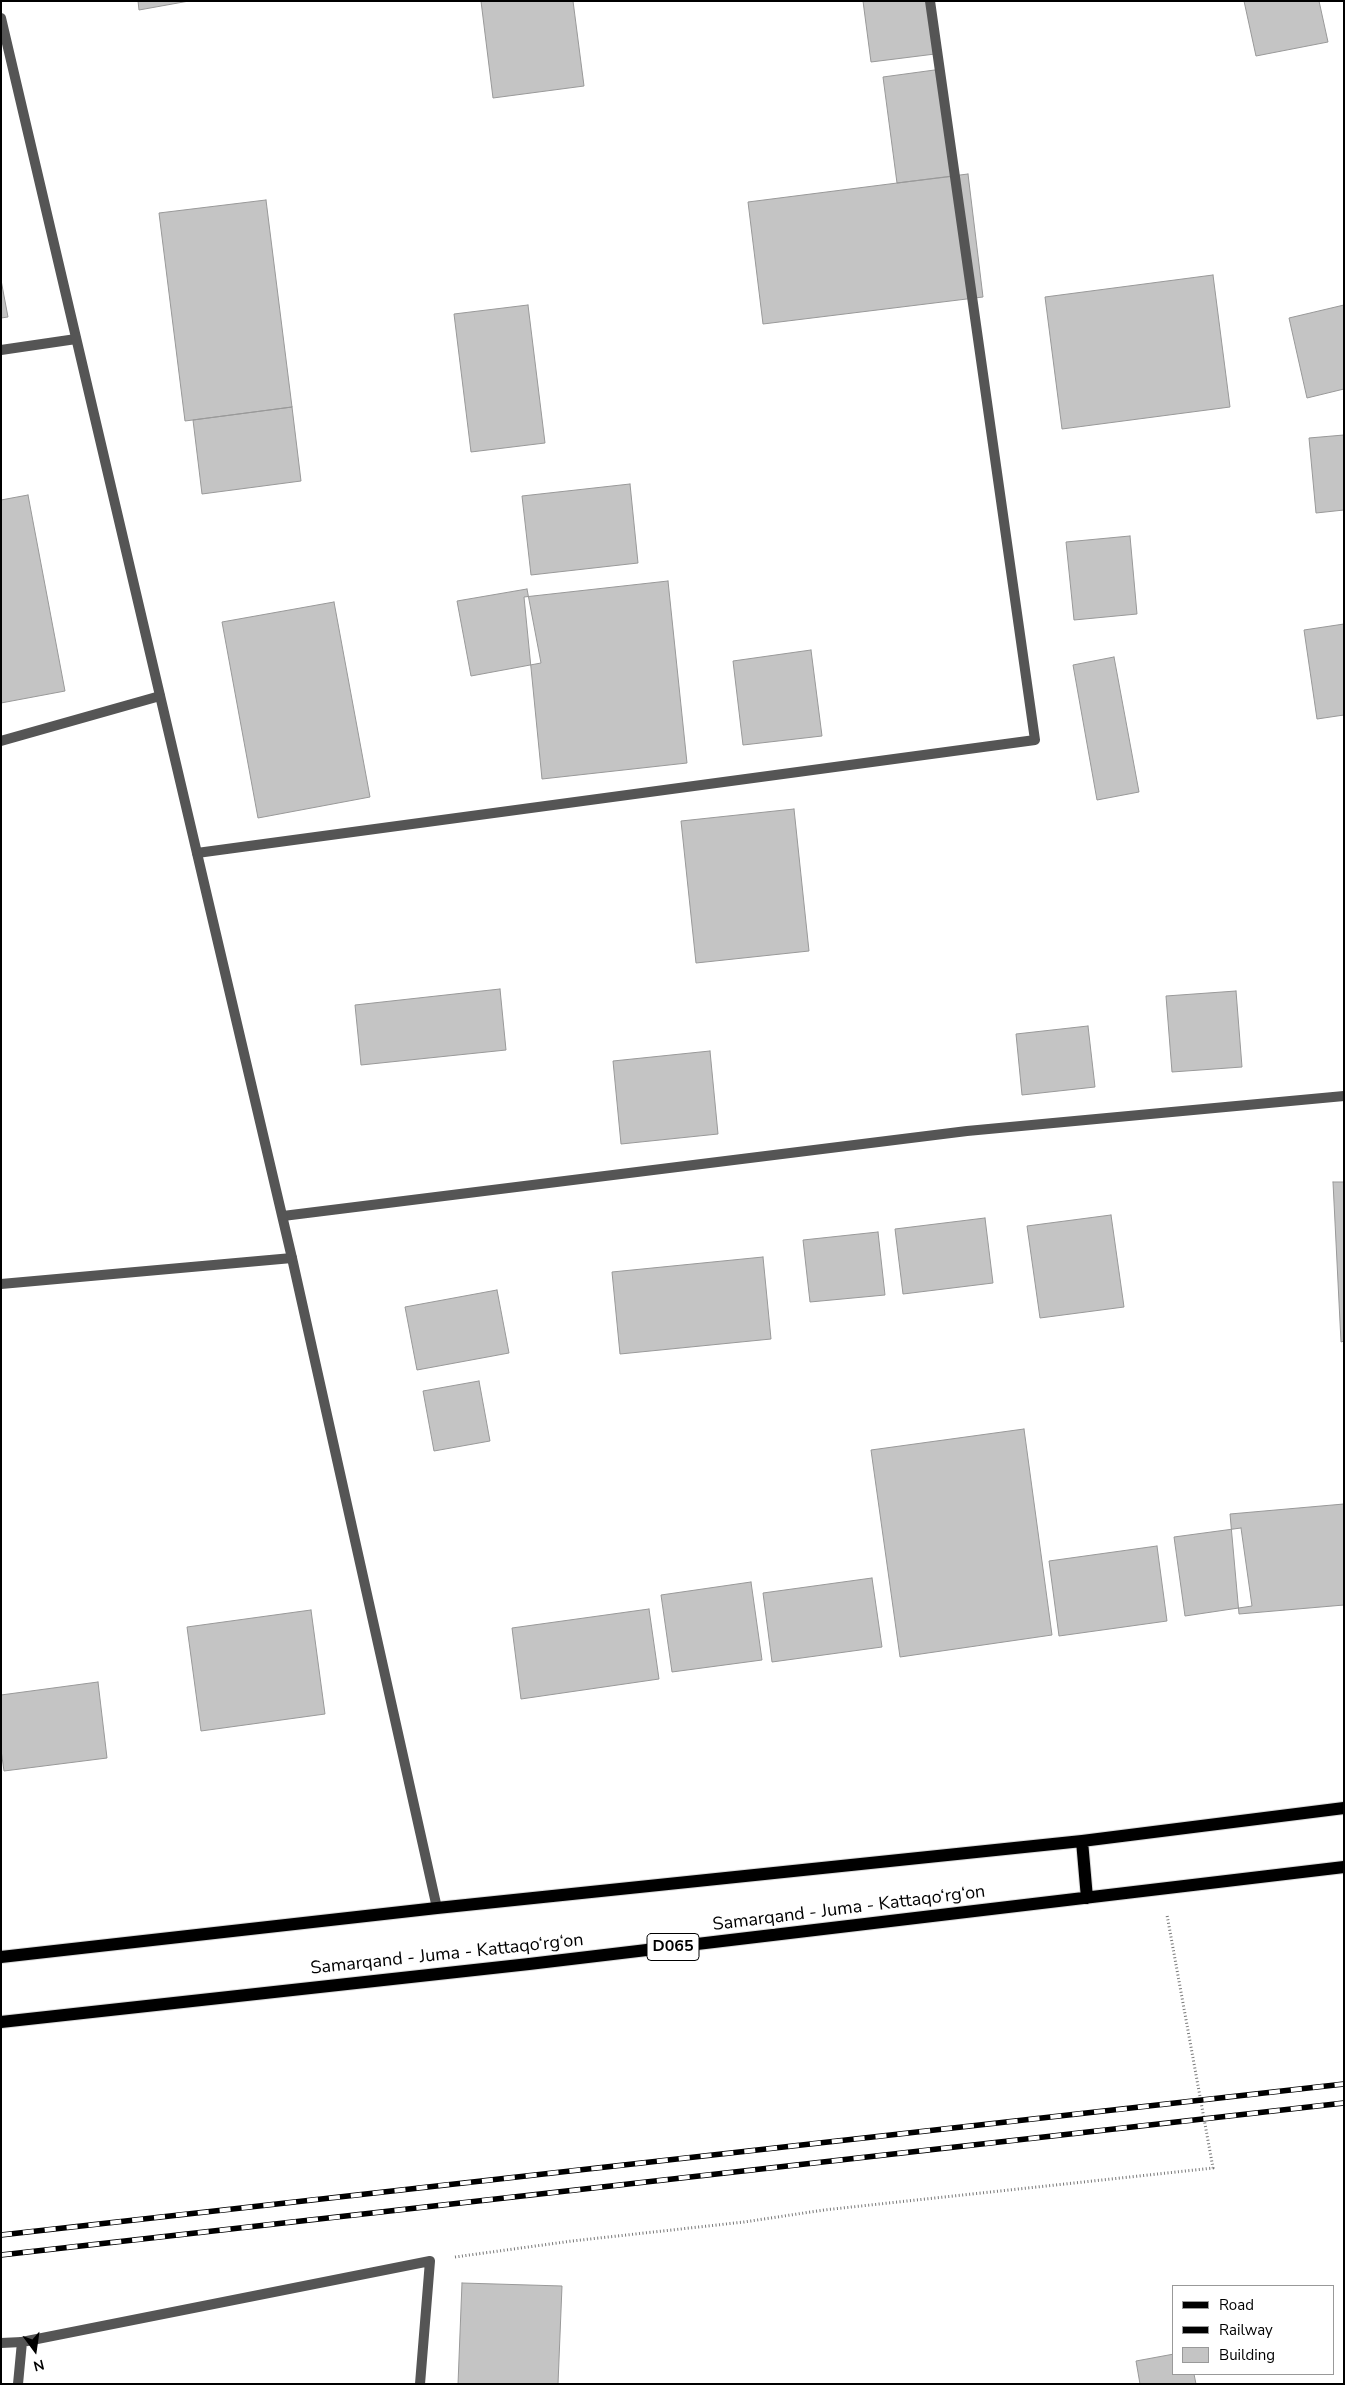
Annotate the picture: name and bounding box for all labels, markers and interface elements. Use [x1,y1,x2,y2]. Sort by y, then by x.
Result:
street label: Samarqand - Juma - Kattaqo‘rg‘on [711,1882,987,1936]
street label: Samarqand - Juma - Kattaqo‘rg‘on [309,1930,585,1980]
road number: D065 [647,1934,699,1960]
legend [1172,2285,1335,2375]
text: Road [1219,2295,1254,2315]
text: Railway [1219,2320,1273,2340]
north arrow [10,2325,60,2375]
text: Building [1219,2345,1275,2365]
text: N [31,2355,46,2376]

